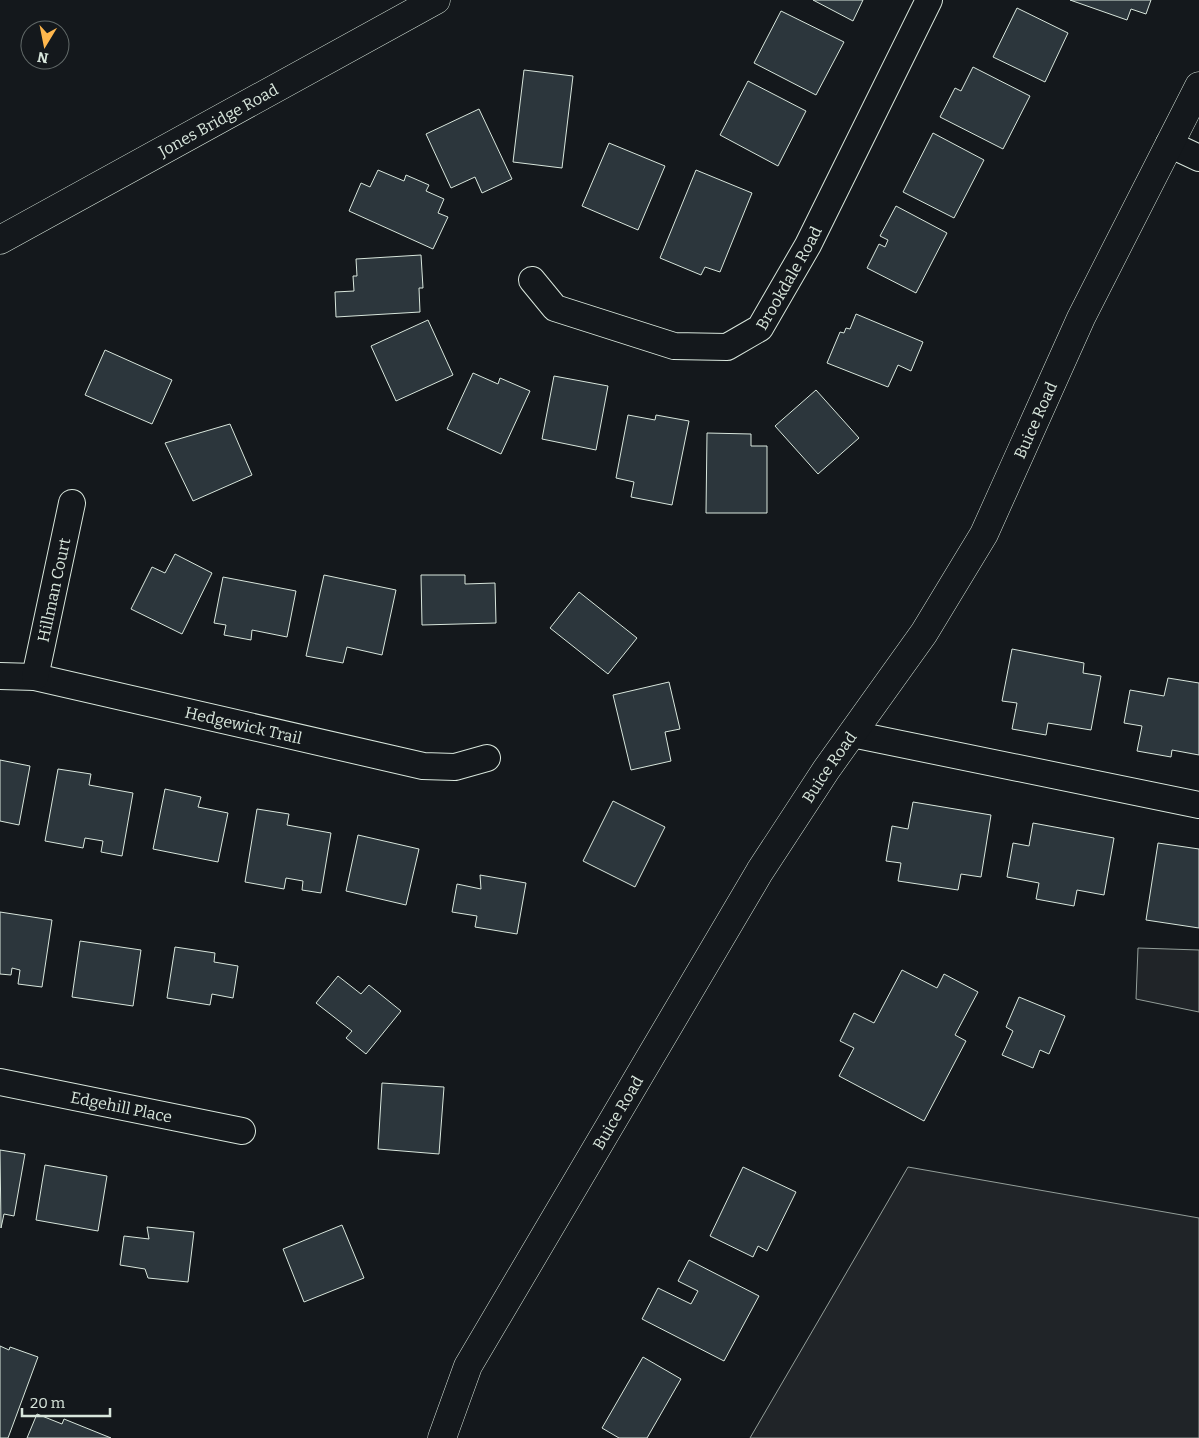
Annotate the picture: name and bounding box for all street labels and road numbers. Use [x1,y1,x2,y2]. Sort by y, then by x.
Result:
street label: Jones Bridge Road [154,79,282,161]
street label: Brookdale Road [752,223,826,333]
street label: Buice Road [1010,378,1061,462]
street label: Hillman Court [33,536,74,644]
street label: Hedgewick Trail [183,702,304,748]
street label: Buice Road [798,727,860,806]
street label: Buice Road [589,1072,647,1153]
street label: Edgehill Place [69,1087,174,1126]

